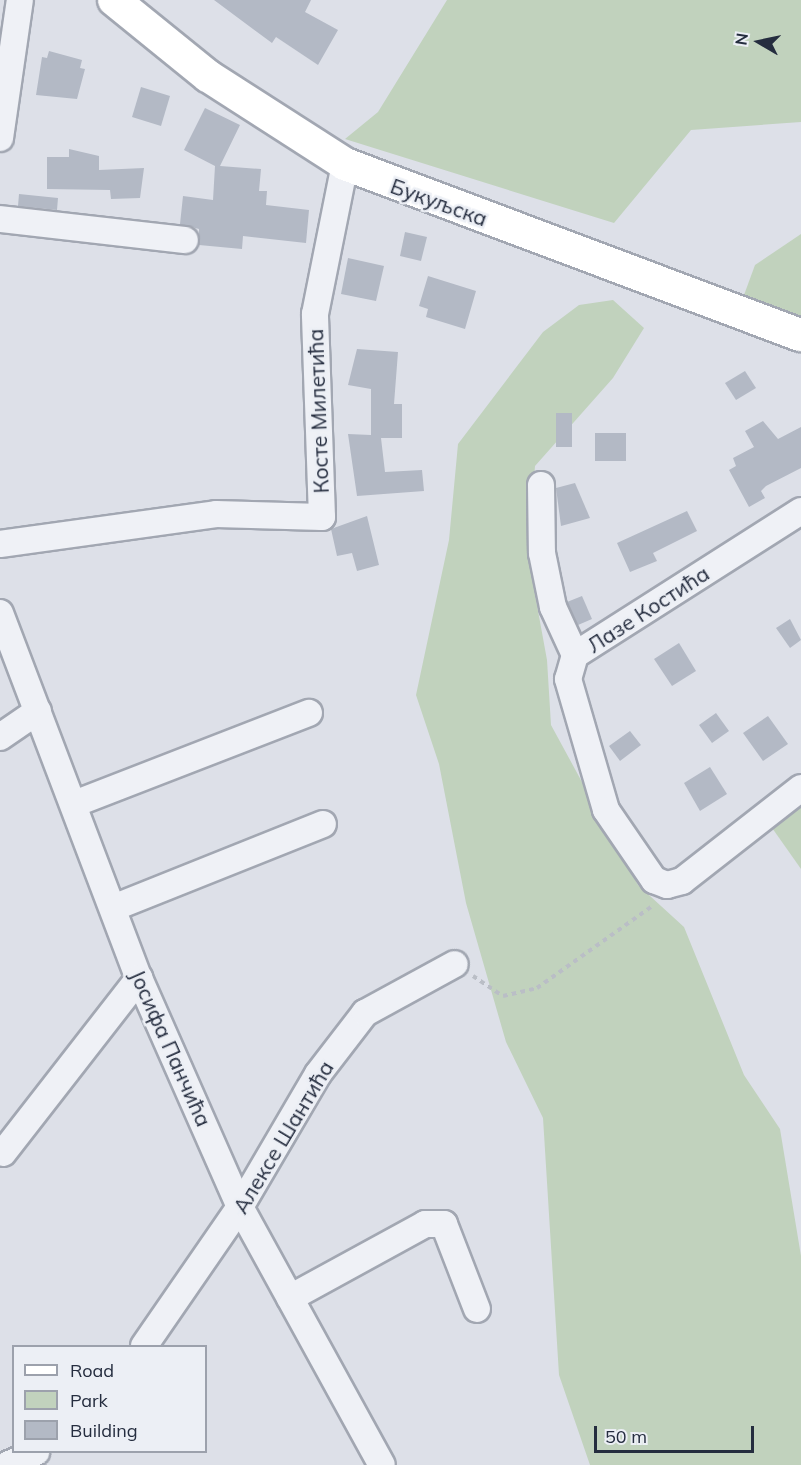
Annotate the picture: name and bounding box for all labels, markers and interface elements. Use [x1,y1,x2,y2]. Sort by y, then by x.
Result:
north arrow [729,12,789,72]
text: N [730,32,752,47]
street label: Букуљска [387,173,491,231]
street label: Косте Милетића [303,328,333,494]
street label: Лазе Костића [582,560,714,658]
street label: Јосифа Панчића [125,966,217,1130]
street label: Алексе Шантића [227,1056,339,1218]
legend [12,1345,207,1453]
text: Road [70,1359,114,1382]
text: Park [70,1389,108,1412]
scale bar [597,1414,758,1452]
text: Building [70,1419,138,1442]
text: 50 m [605,1425,647,1448]

